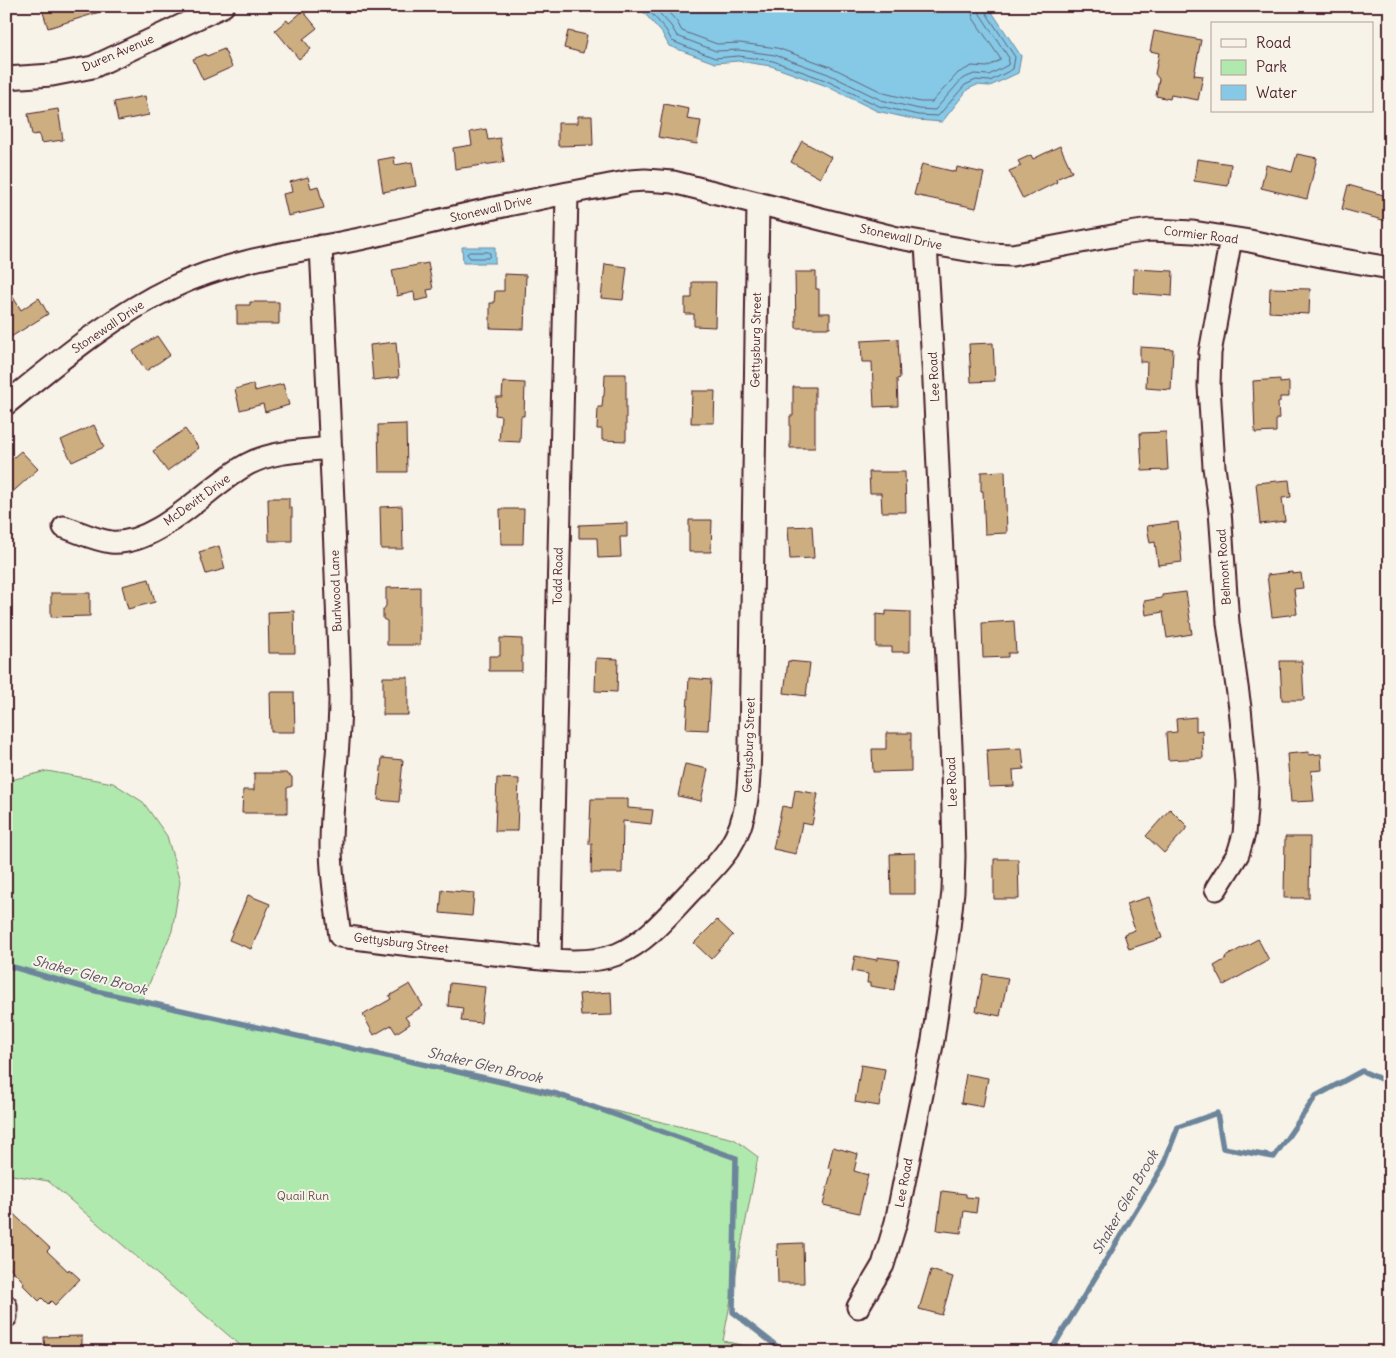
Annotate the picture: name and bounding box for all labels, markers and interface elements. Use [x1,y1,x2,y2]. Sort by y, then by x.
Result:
legend [1211,22,1374,112]
street label: Duren Avenue [80,31,156,74]
text: Road [1256,33,1291,52]
text: Park [1256,57,1287,76]
text: Water [1256,83,1297,102]
street label: Stonewall Drive [448,192,533,225]
street label: Stonewall Drive [859,220,944,253]
street label: Cormier Road [1163,222,1239,247]
street label: Gettysburg Street [747,292,764,388]
street label: Stonewall Drive [69,297,147,356]
street label: Lee Road [925,352,942,402]
street label: McDevitt Drive [161,470,233,529]
street label: Belmont Road [1213,529,1234,606]
street label: Todd Road [550,547,565,605]
street label: Burlwood Lane [327,550,344,632]
street label: Gettysburg Street [739,697,758,793]
street label: Lee Road [943,757,960,807]
street label: Gettysburg Street [353,929,449,956]
water label: Shaker Glen Brook [31,951,150,999]
water label: Shaker Glen Brook [426,1043,545,1087]
water label: Shaker Glen Brook [1088,1146,1163,1257]
street label: Lee Road [891,1157,916,1209]
park label: Quail Run [277,1188,329,1203]

